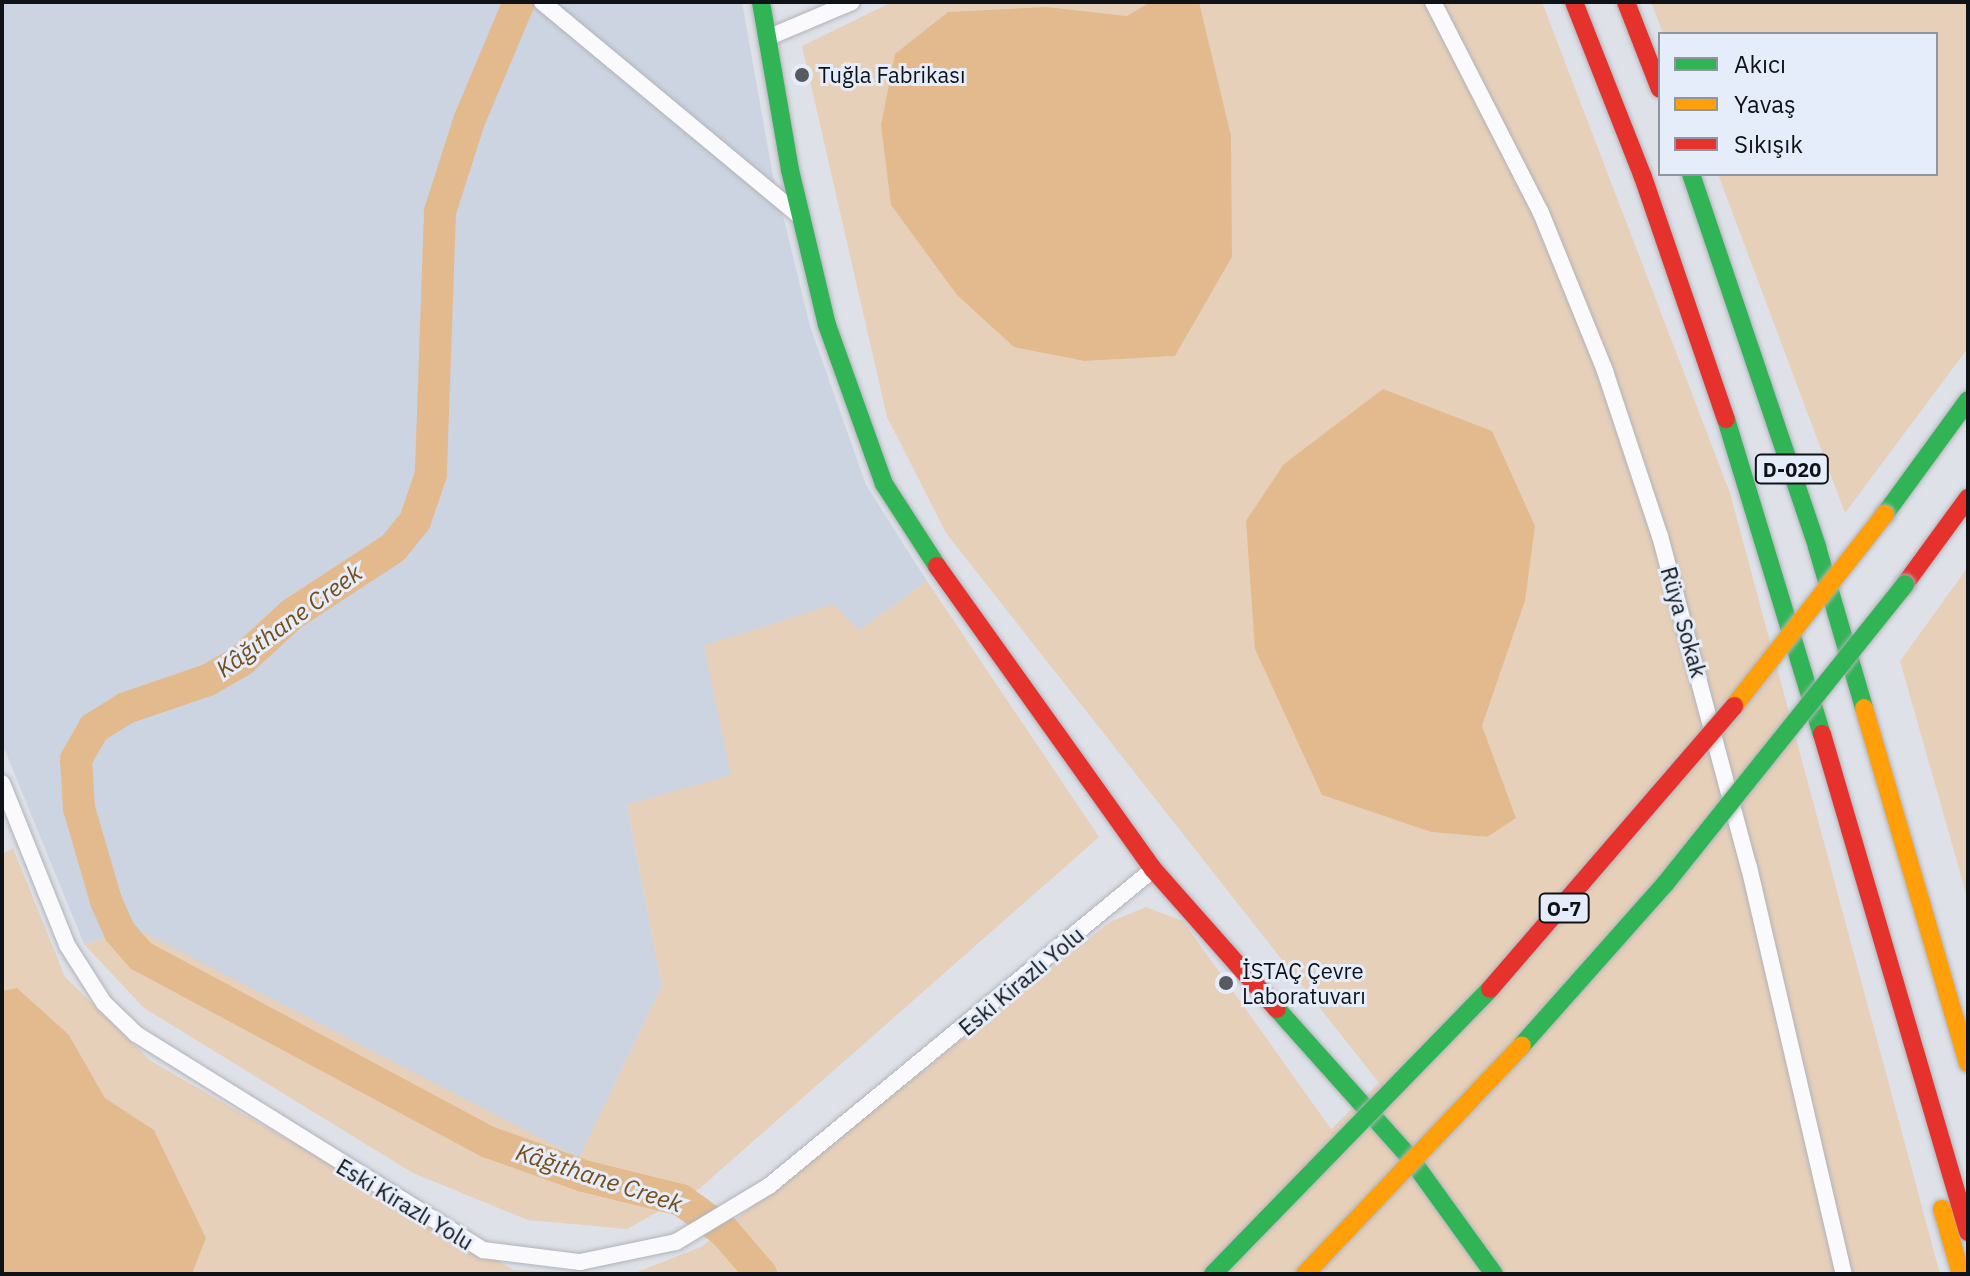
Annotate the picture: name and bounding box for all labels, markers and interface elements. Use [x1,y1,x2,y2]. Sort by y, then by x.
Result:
legend [1658,32,1938,176]
text: Akıcı [1734,48,1786,80]
place label: Tuğla Fabrikası [818,62,966,88]
marker: Tuğla Fabrikası [793,66,811,84]
text: Yavaş [1734,88,1796,120]
text: Sıkışık [1734,128,1803,160]
road number: D-020 [1754,453,1830,485]
water label: Kâğıthane Creek [211,558,367,684]
street label: Rüya Sokak [1656,564,1712,680]
road number: O-7 [1538,892,1590,924]
street label: Eski Kirazlı Yolu [953,921,1089,1041]
place label: İSTAÇ Çevre Laboratuvarı [1242,957,1366,1008]
marker: İSTAÇ Çevre Laboratuvarı [1217,974,1235,992]
water label: Kâğıthane Creek [512,1138,686,1218]
street label: Eski Kirazlı Yolu [332,1153,478,1255]

